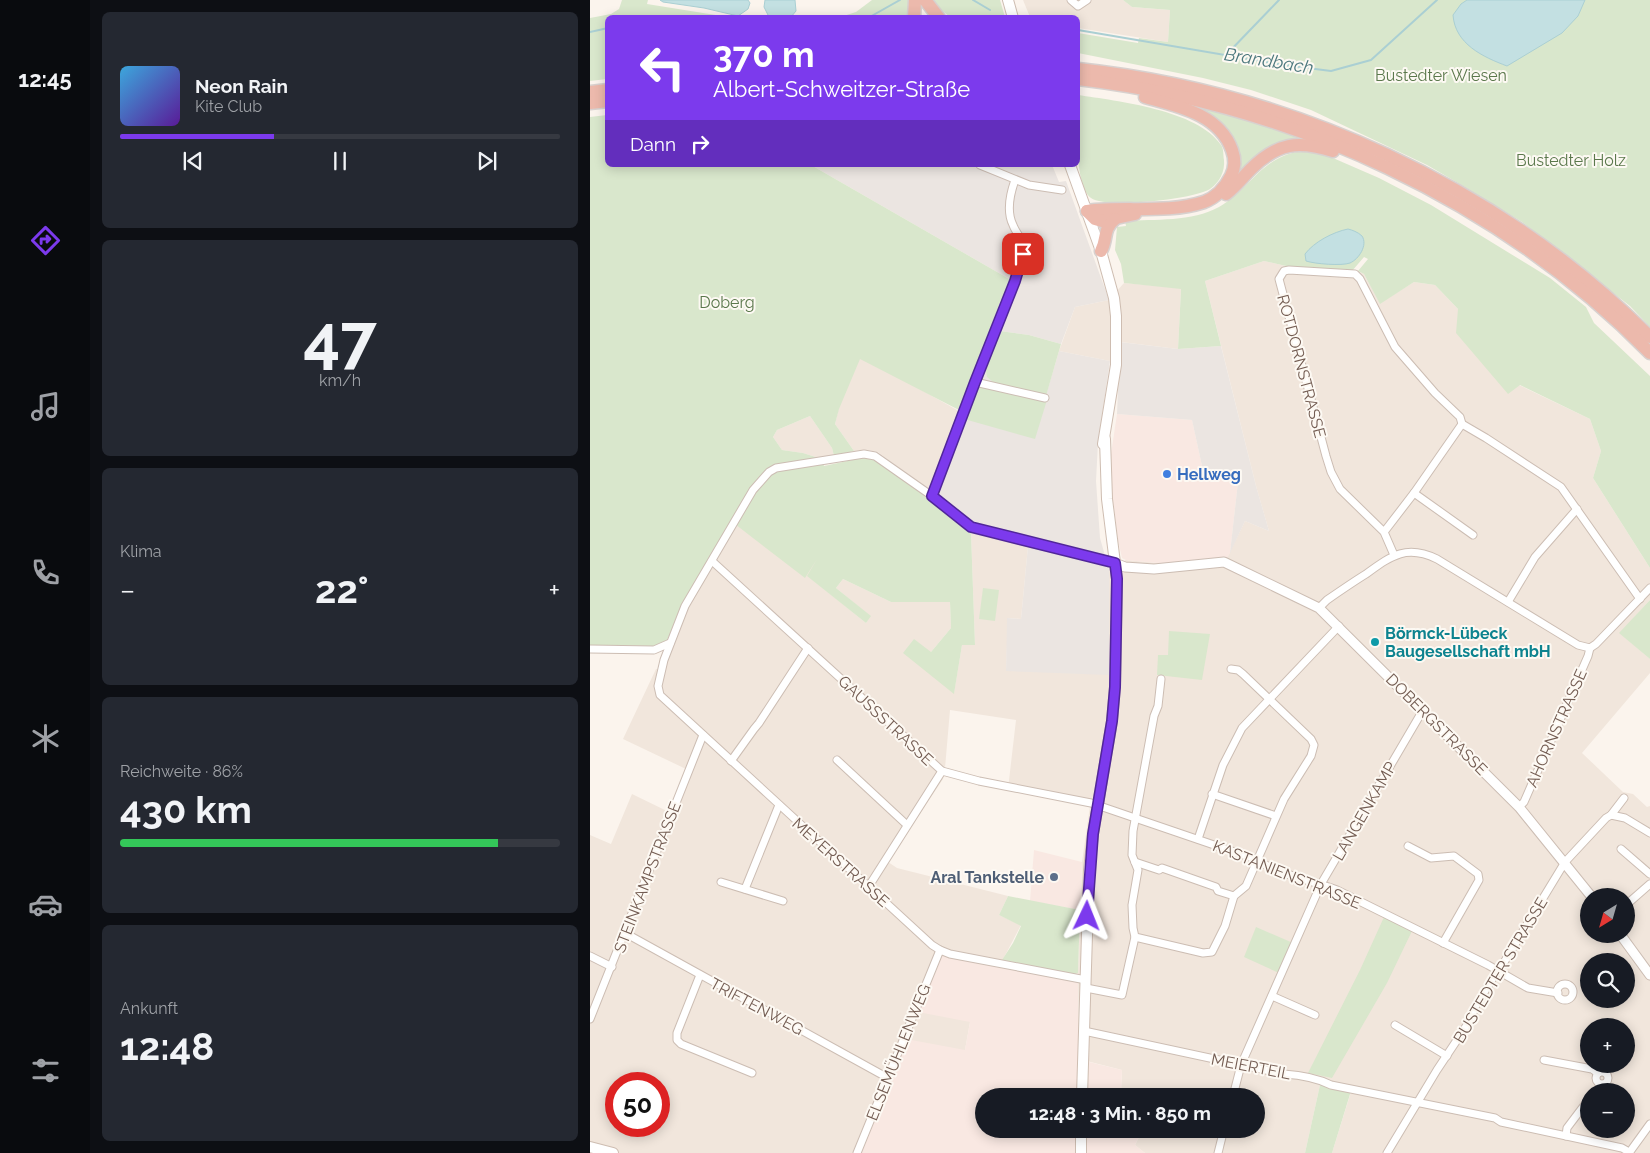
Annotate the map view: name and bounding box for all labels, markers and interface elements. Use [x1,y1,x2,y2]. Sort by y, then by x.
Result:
text: 370 m [713,34,815,75]
icon: left [630,35,695,100]
water label: Brandbach [1223,43,1315,78]
text: 12:45 [18,66,72,92]
park label: Bustedter Wiesen [1375,66,1507,85]
text: Neon Rain [195,75,288,97]
text: Albert-Schweitzer-Straße [713,76,970,102]
text: Kite Club [195,97,262,116]
icon: right [686,130,714,158]
text: Dann [630,133,676,155]
icon: previous [179,147,207,175]
icon: pause [326,147,354,175]
icon: next [473,147,501,175]
park label: Bustedter Holz [1516,151,1626,170]
icon: directions [28,223,63,258]
pin [1002,233,1044,275]
icon: arrive [1009,240,1037,268]
street label: ROTDORNSTRASSE [1273,292,1330,440]
park label: Doberg [699,293,755,312]
text: 47 [303,300,377,376]
text: km/h [319,371,361,390]
icon: music [28,389,63,424]
place label: Hellweg [1177,465,1241,484]
marker: Hellweg [1161,468,1173,480]
text: Klima [120,542,162,561]
icon: phone [28,555,63,590]
text: 22° [315,567,368,612]
text: − [120,574,135,607]
text: + [548,574,560,607]
place label: Börmck-Lübeck Baugesellschaft mbH [1385,624,1551,661]
marker: Börmck-Lübeck Baugesellschaft mbH [1369,636,1381,648]
street label: AHORNSTRASSE [1522,666,1591,790]
street label: DOBERGSTRASSE [1382,670,1491,779]
street label: GAUSSSTRASSE [834,671,937,769]
icon: climate [28,721,63,756]
street label: LANGENKAMP [1328,758,1400,864]
text: Reichweite · 86% [120,762,243,781]
text: 430 km [120,787,252,832]
street label: STEINKAMPSTRASSE [610,799,685,955]
street label: MEYERSTRASSE [788,814,893,911]
street label: KASTANIENSTRASSE [1210,836,1364,913]
place label: Aral Tankstelle [930,868,1044,887]
marker: Aral Tankstelle [1048,871,1060,883]
icon: car [28,887,63,922]
north arrow [1580,888,1635,942]
map controls [1580,888,1635,1138]
position arrow [1060,889,1112,941]
street label: BUSTEDTER STRASSE [1449,894,1552,1047]
button: search [1580,953,1635,1008]
street label: TRIFTENWEG [707,974,807,1039]
street label: ELSEMÜHLENWEG [861,981,935,1123]
text: Ankunft [120,999,178,1018]
button: + [1580,1018,1635,1073]
text: 12:48 [120,1024,214,1069]
street label: MEIERTEIL [1210,1049,1293,1084]
icon: filters [28,1053,63,1088]
speed limit sign: 50 [605,1072,670,1137]
button: − [1580,1083,1635,1138]
text: 12:48 · 3 Min. · 850 m [1029,1102,1211,1124]

